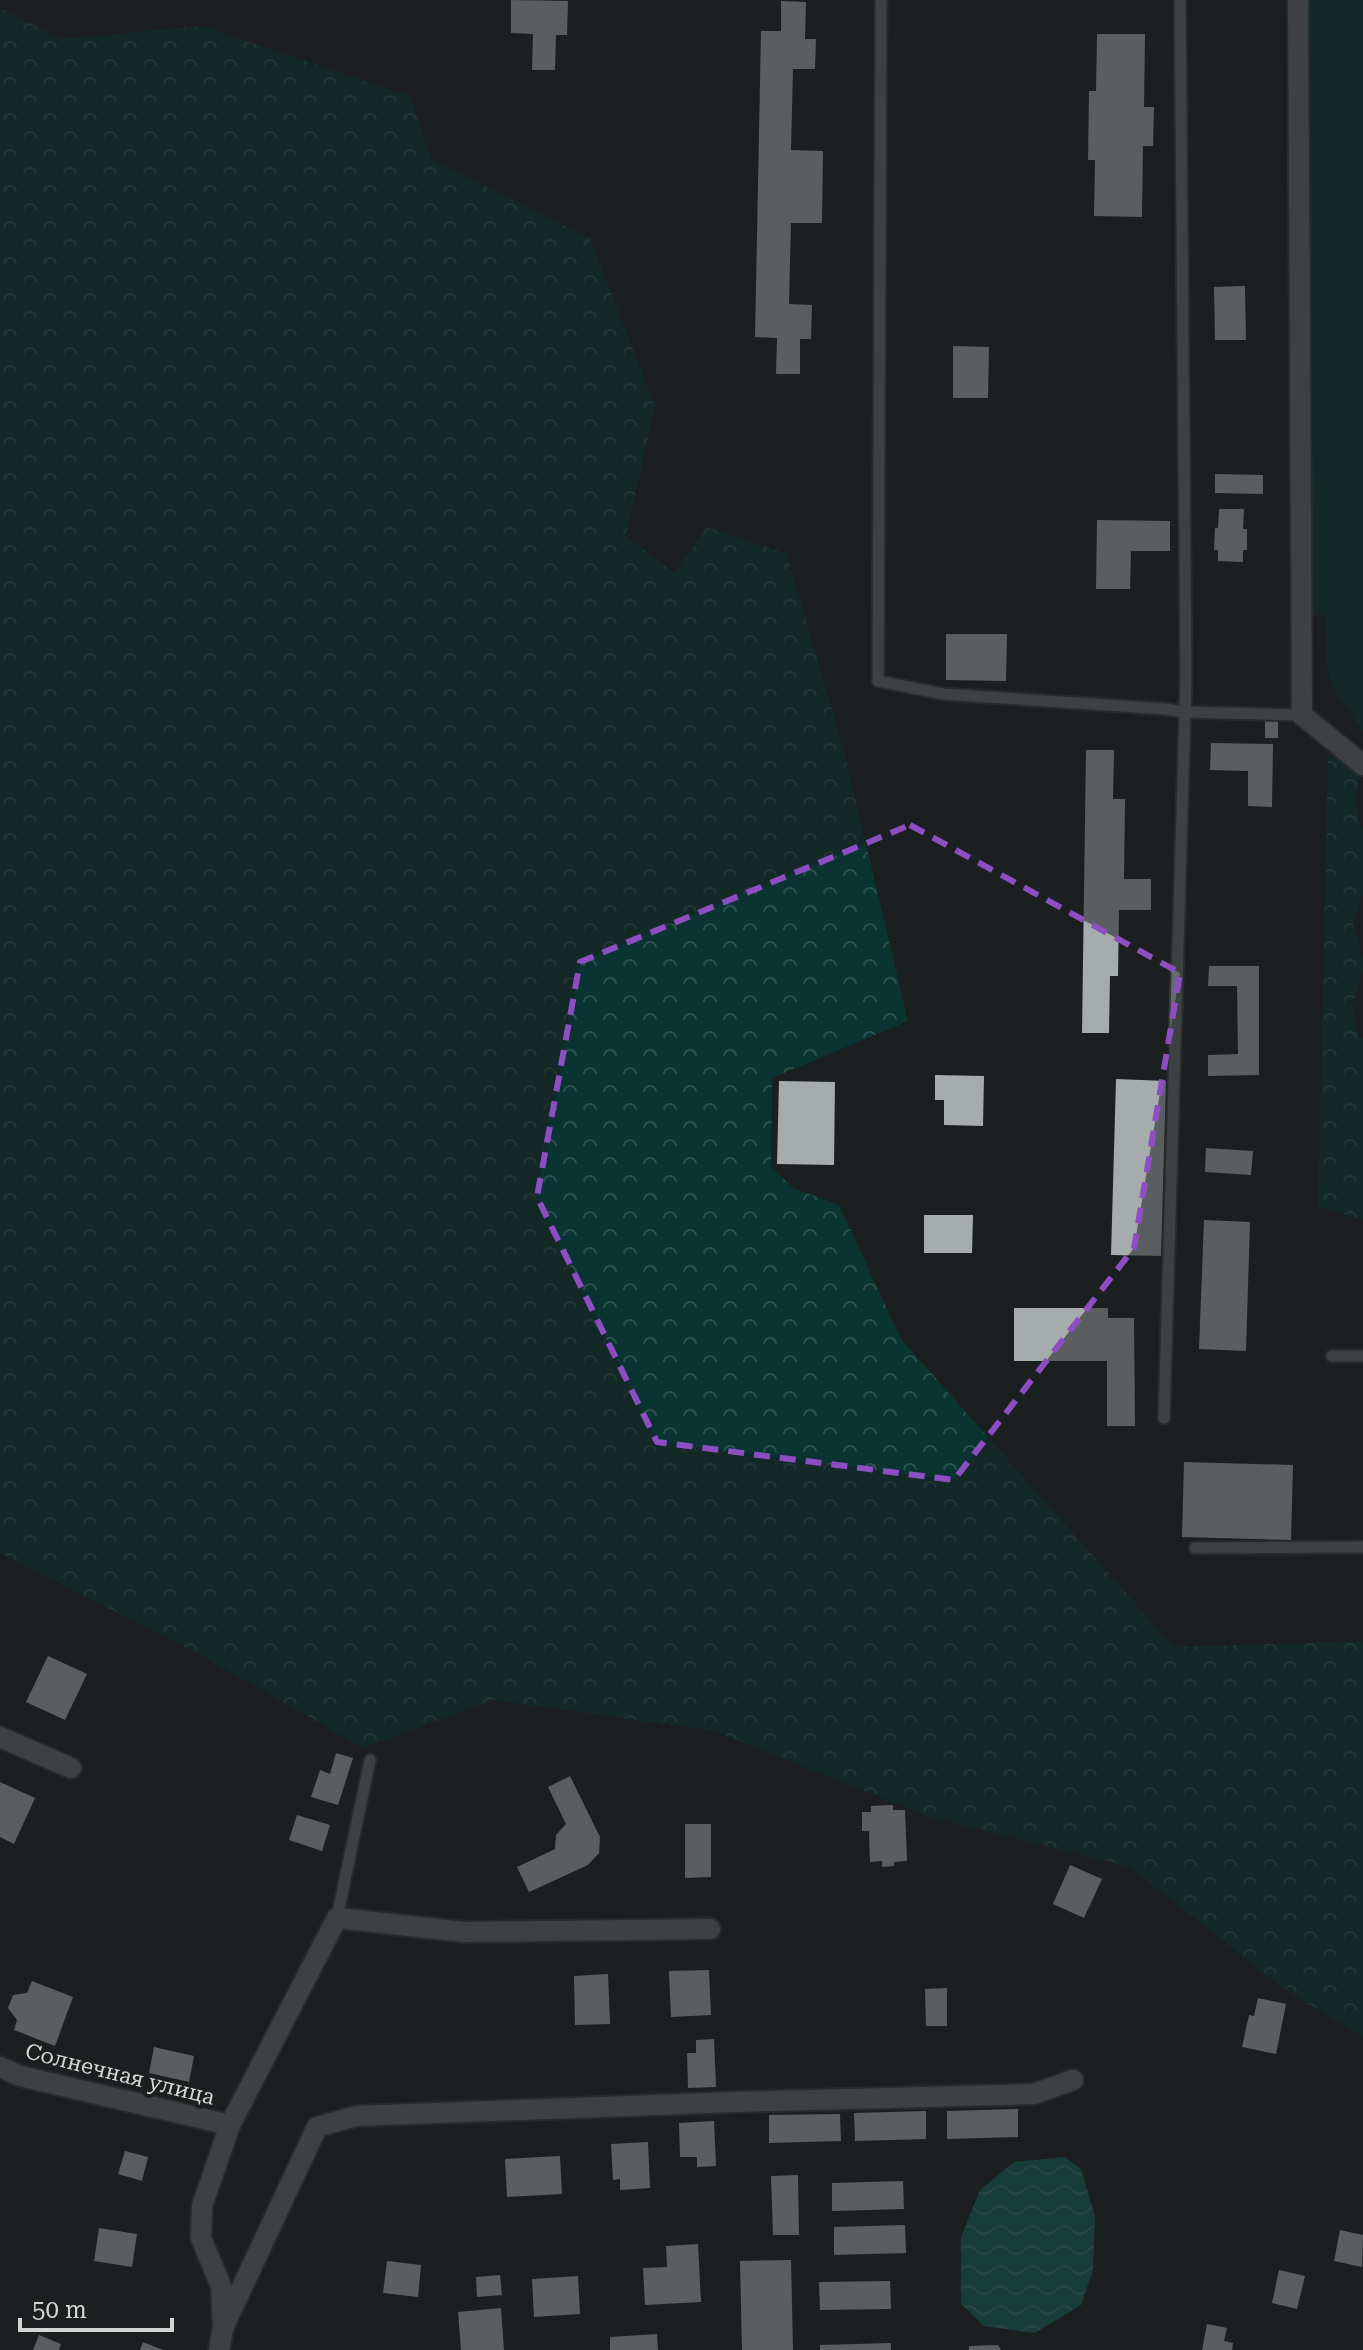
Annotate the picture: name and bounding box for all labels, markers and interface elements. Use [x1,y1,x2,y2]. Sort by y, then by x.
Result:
street label: Солнечная улица [23,2038,217,2110]
scale bar [20,2282,172,2332]
text: 50 m [32,2296,87,2324]

